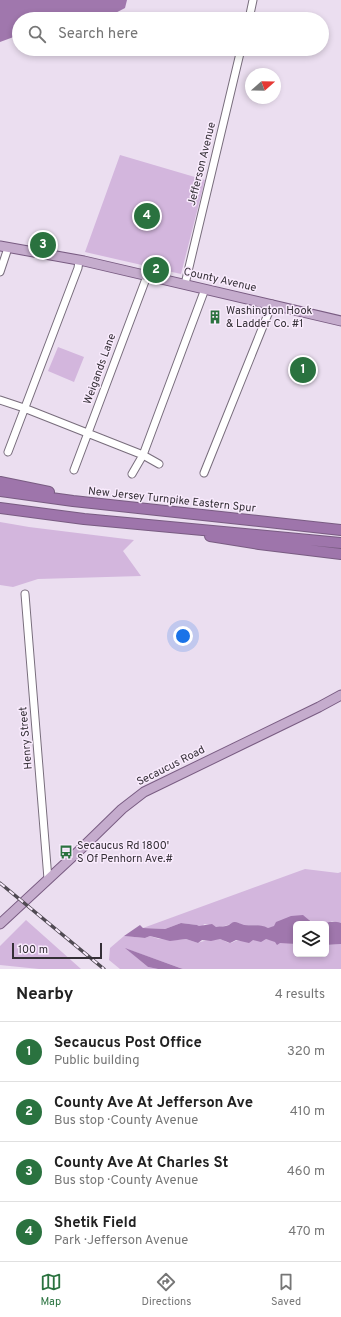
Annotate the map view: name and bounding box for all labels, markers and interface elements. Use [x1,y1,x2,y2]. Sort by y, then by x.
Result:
search box [12,12,329,56]
icon: search [26,23,48,45]
text: Search here [58,25,138,44]
north arrow [245,68,281,104]
street label: Jefferson Avenue [185,121,219,207]
pin: 4 [134,201,160,231]
pin: 3 [30,230,56,260]
pin: 2 [143,255,169,285]
street label: County Avenue [182,265,258,295]
place label: Washington Hook & Ladder Co. #1 [226,304,313,331]
building icon: Washington Hook & Ladder Co. #1 [207,309,223,325]
street label: Weigands Lane [81,331,119,406]
pin: 1 [290,355,316,385]
street label: New Jersey Turnpike Eastern Spur [87,484,257,516]
your location [173,626,193,646]
street label: Henry Street [16,706,36,770]
street label: Secaucus Road [135,743,207,789]
place label: Secaucus Rd 1800' S Of Penhorn Ave.# [77,839,173,866]
bus stop icon: Secaucus Rd 1800' S Of Penhorn Ave.# [58,844,74,860]
map controls [293,921,329,957]
button: layers [293,921,329,957]
scale bar [12,941,102,960]
text: 100 m [18,943,48,957]
text: Nearby [16,984,73,1006]
text: 4 results [275,987,325,1003]
text: Secaucus Post Office [54,1034,202,1053]
text: 1 [26,1044,32,1060]
text: 320 m [287,1044,325,1060]
text: Public building [54,1053,140,1069]
text: County Ave At Jefferson Ave [54,1094,253,1113]
text: 2 [25,1104,33,1120]
text: 410 m [290,1104,325,1120]
text: Bus stop · County Avenue [54,1113,198,1129]
text: County Ave At Charles St [54,1154,228,1173]
text: 3 [25,1164,33,1180]
text: 460 m [287,1164,325,1180]
text: Bus stop · County Avenue [54,1173,198,1189]
text: Shetik Field [54,1214,137,1233]
text: 4 [25,1224,33,1240]
text: 470 m [288,1224,325,1240]
text: Park · Jefferson Avenue [54,1233,188,1249]
tab: Map [40,1271,62,1309]
tab: Directions [141,1271,191,1309]
tab: Saved [271,1271,301,1309]

